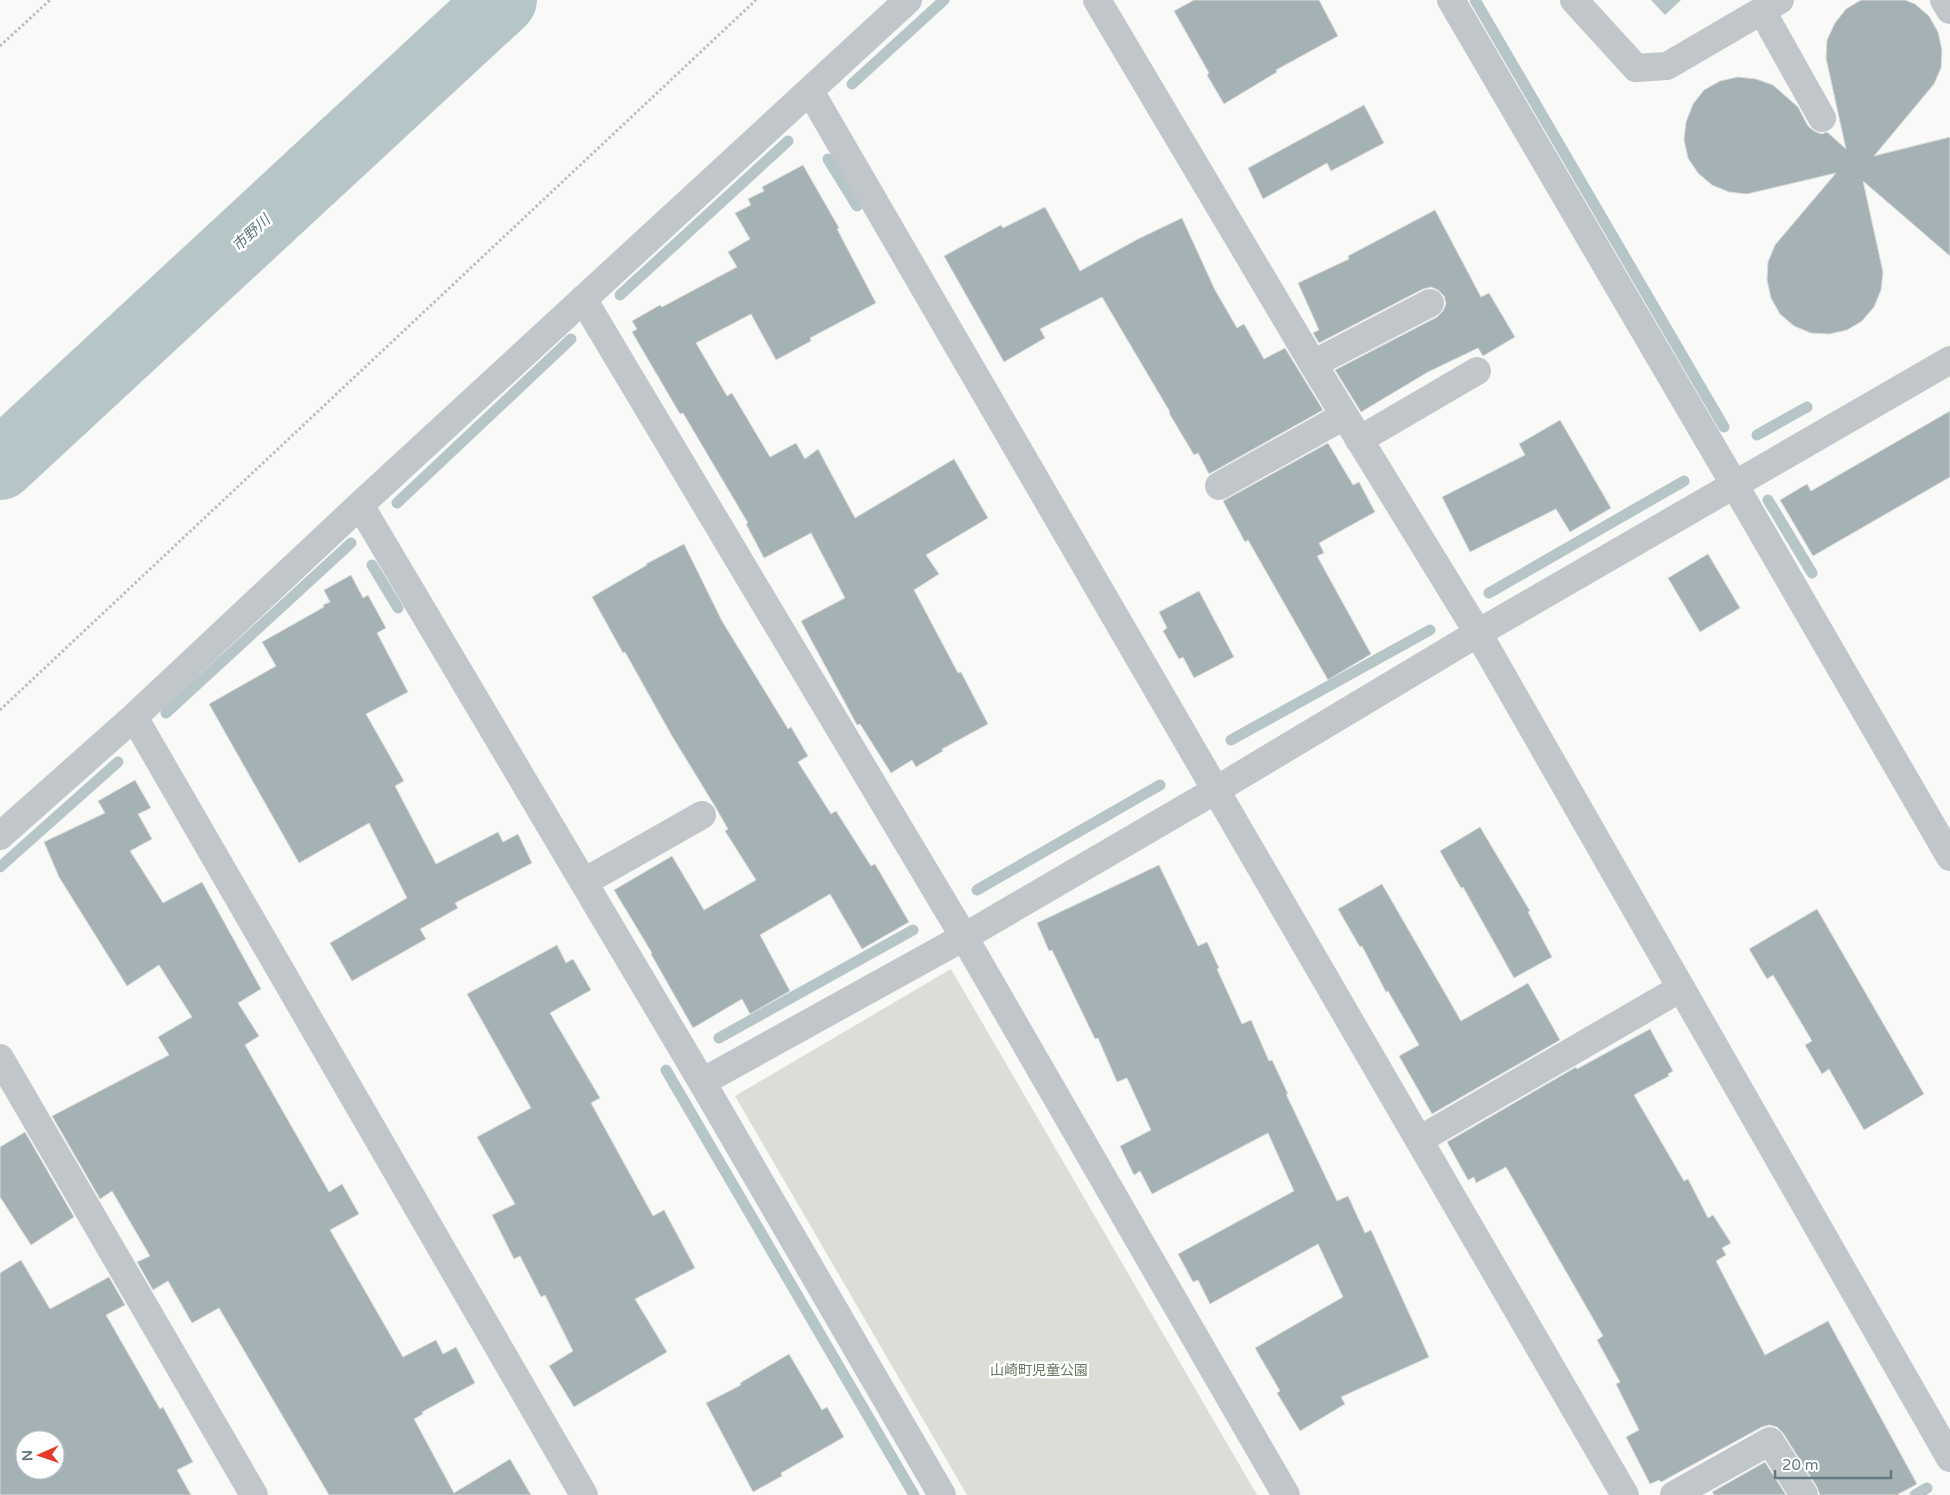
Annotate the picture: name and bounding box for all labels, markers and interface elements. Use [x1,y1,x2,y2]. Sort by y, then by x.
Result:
water label: 市野川 [228,210,275,255]
park label: 山崎町児童公園 [990,1362,1088,1379]
north arrow [15,1430,65,1480]
scale bar [1775,1448,1891,1480]
text: N [19,1450,36,1461]
text: 20 m [1782,1456,1819,1474]

